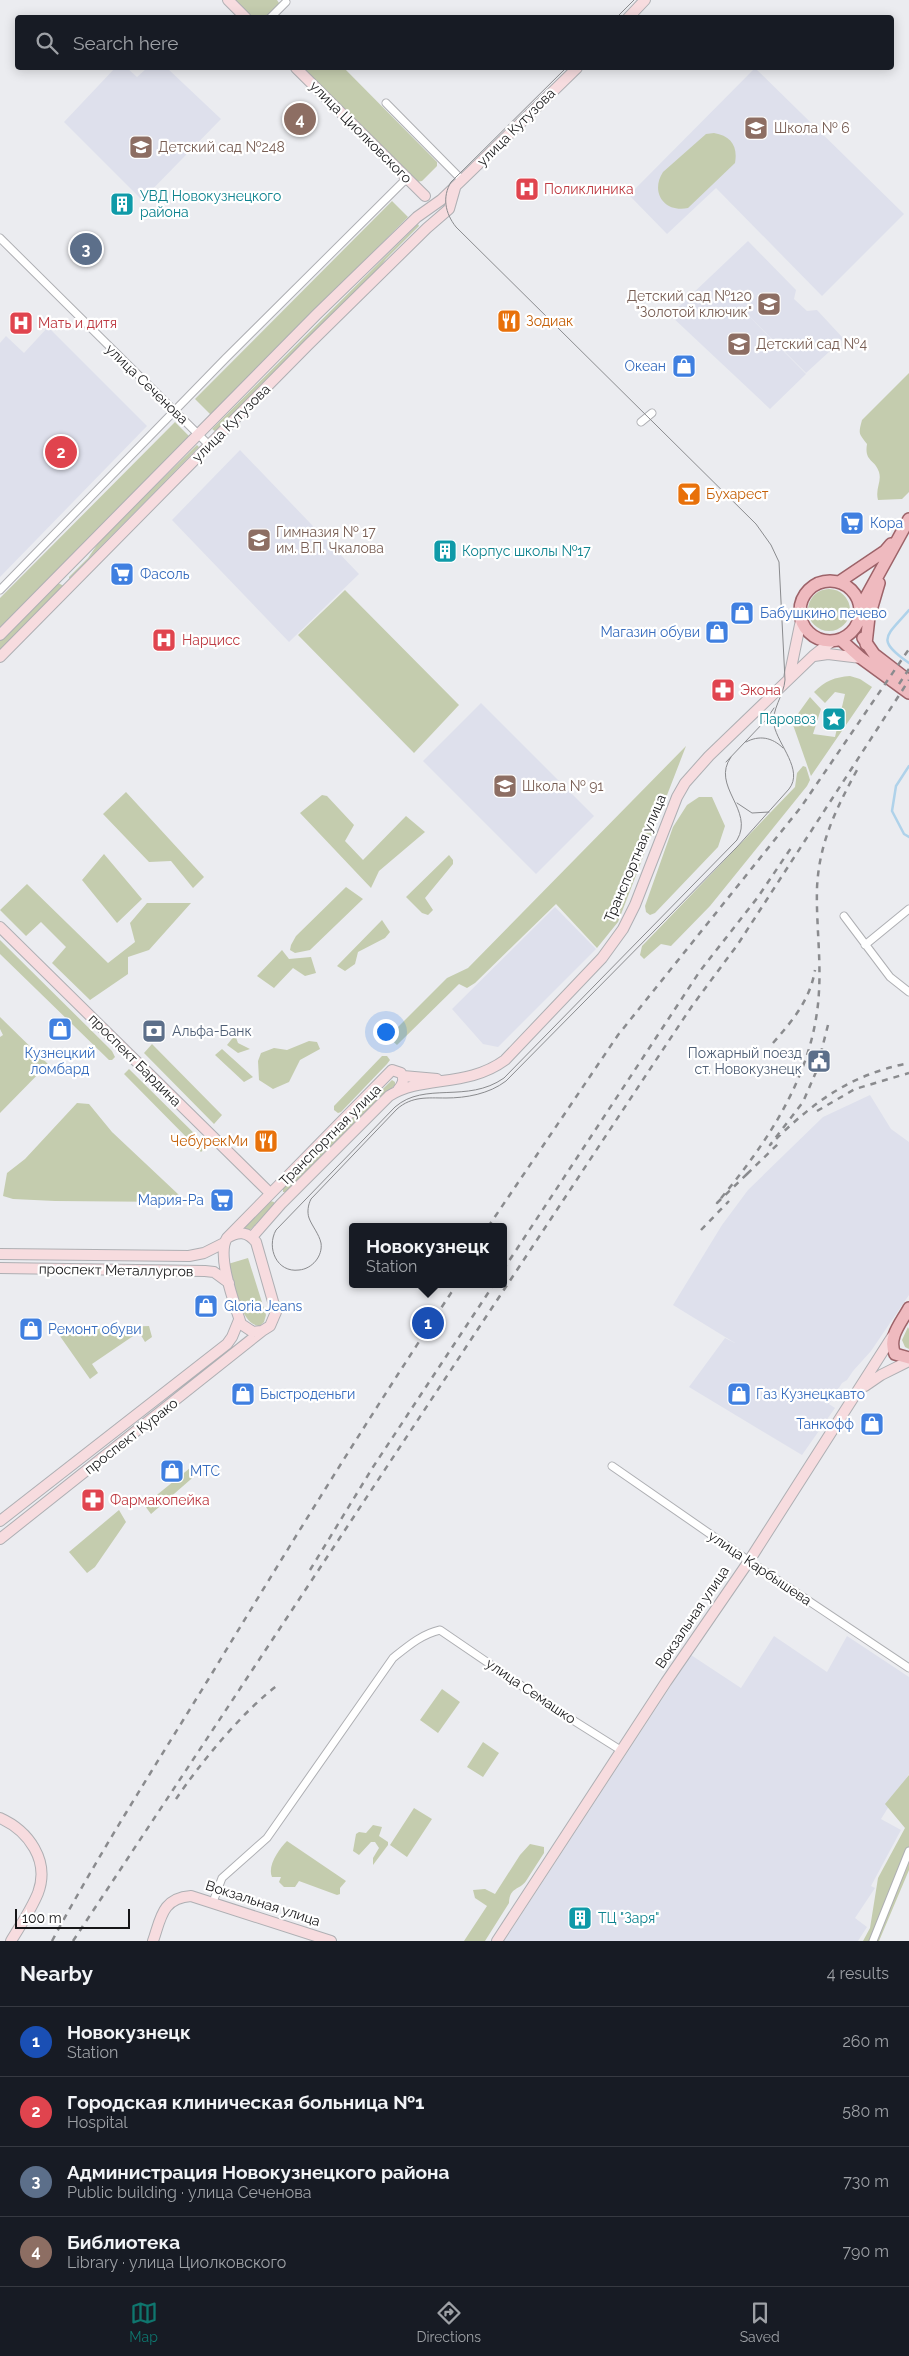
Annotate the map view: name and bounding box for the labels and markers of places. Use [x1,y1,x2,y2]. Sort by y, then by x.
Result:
pin: 4 [284,100,316,138]
school or university icon: Школа № 6 [743,115,769,141]
place label: Школа № 6 [774,120,850,136]
school or university icon: Детский сад №248 [128,134,154,160]
place label: Детский сад №248 [158,139,285,155]
hospital icon: Поликлиника [514,176,540,202]
place label: Поликлиника [544,181,634,197]
place label: УВД Новокузнецкого района [140,188,281,220]
building icon: УВД Новокузнецкого района [109,191,135,217]
pin: 3 [70,230,102,268]
place label: Детский сад №120 "Золотой ключик" [627,288,752,320]
school or university icon: Детский сад №120 "Золотой ключик" [756,291,782,317]
restaurant icon: Зодиак [496,308,522,334]
hospital icon: Мать и дитя [8,310,34,336]
place label: Зодиак [526,313,573,329]
place label: Мать и дитя [38,315,117,331]
school or university icon: Детский сад №4 [726,331,752,357]
place label: Детский сад №4 [756,336,868,352]
shop icon: Океан [671,353,697,379]
place label: Океан [625,358,666,374]
pin: 2 [45,433,77,471]
bar icon: Бухарест [676,481,702,507]
place label: Бухарест [706,486,769,502]
supermarket icon: Кора [839,510,865,536]
place label: Кора [870,515,903,531]
place label: Гимназия № 17 им. В.П. Чкалова [276,524,384,556]
school or university icon: Гимназия № 17 им. В.П. Чкалова [246,527,272,553]
building icon: Корпус школы №17 [432,538,458,564]
place label: Корпус школы №17 [462,543,591,559]
supermarket icon: Фасоль [109,561,135,587]
place label: Фасоль [140,566,190,582]
shop icon: Бабушкино печево [729,600,755,626]
place label: Бабушкино печево [760,605,887,621]
shop icon: Магазин обуви [704,619,730,645]
place label: Магазин обуви [600,624,700,640]
hospital icon: Нарцисс [151,627,177,653]
place label: Нарцисс [182,632,241,648]
pharmacy icon: Экона [710,677,736,703]
place label: Экона [740,682,781,698]
place icon: Паровоз [821,706,847,732]
place label: Паровоз [759,711,816,727]
school or university icon: Школа № 91 [492,773,518,799]
place label: Школа № 91 [522,778,603,794]
shop icon: Кузнецкий ломбард [47,1016,73,1042]
bank icon: Альфа-Банк [141,1018,167,1044]
place label: Альфа-Банк [172,1023,252,1039]
place label: Кузнецкий ломбард [25,1045,95,1077]
place label: Пожарный поезд ст. Новокузнецк [688,1045,802,1077]
public building icon: Пожарный поезд ст. Новокузнецк [806,1048,832,1074]
restaurant icon: ЧебурекМи [253,1128,279,1154]
place label: ЧебурекМи [170,1133,248,1149]
supermarket icon: Мария-Ра [209,1187,235,1213]
place label: Мария-Ра [138,1192,204,1208]
shop icon: Gloria Jeans [193,1293,219,1319]
place label: Gloria Jeans [224,1298,303,1314]
pin: 1 [412,1304,444,1342]
shop icon: Ремонт обуви [18,1316,44,1342]
place label: Ремонт обуви [48,1321,141,1337]
shop icon: Быстроденьги [230,1381,256,1407]
shop icon: Газ Кузнецкавто [726,1381,752,1407]
place label: Быстроденьги [260,1386,355,1402]
place label: Газ Кузнецкавто [756,1386,865,1402]
shop icon: Танкофф [859,1411,885,1437]
place label: Танкофф [796,1416,854,1432]
shop icon: МТС [159,1458,185,1484]
place label: МТС [190,1463,220,1479]
pharmacy icon: Фармакопейка [80,1487,106,1513]
place label: Фармакопейка [110,1492,210,1508]
building icon: ТЦ "Заря" [567,1905,593,1931]
place label: ТЦ "Заря" [598,1910,659,1926]

